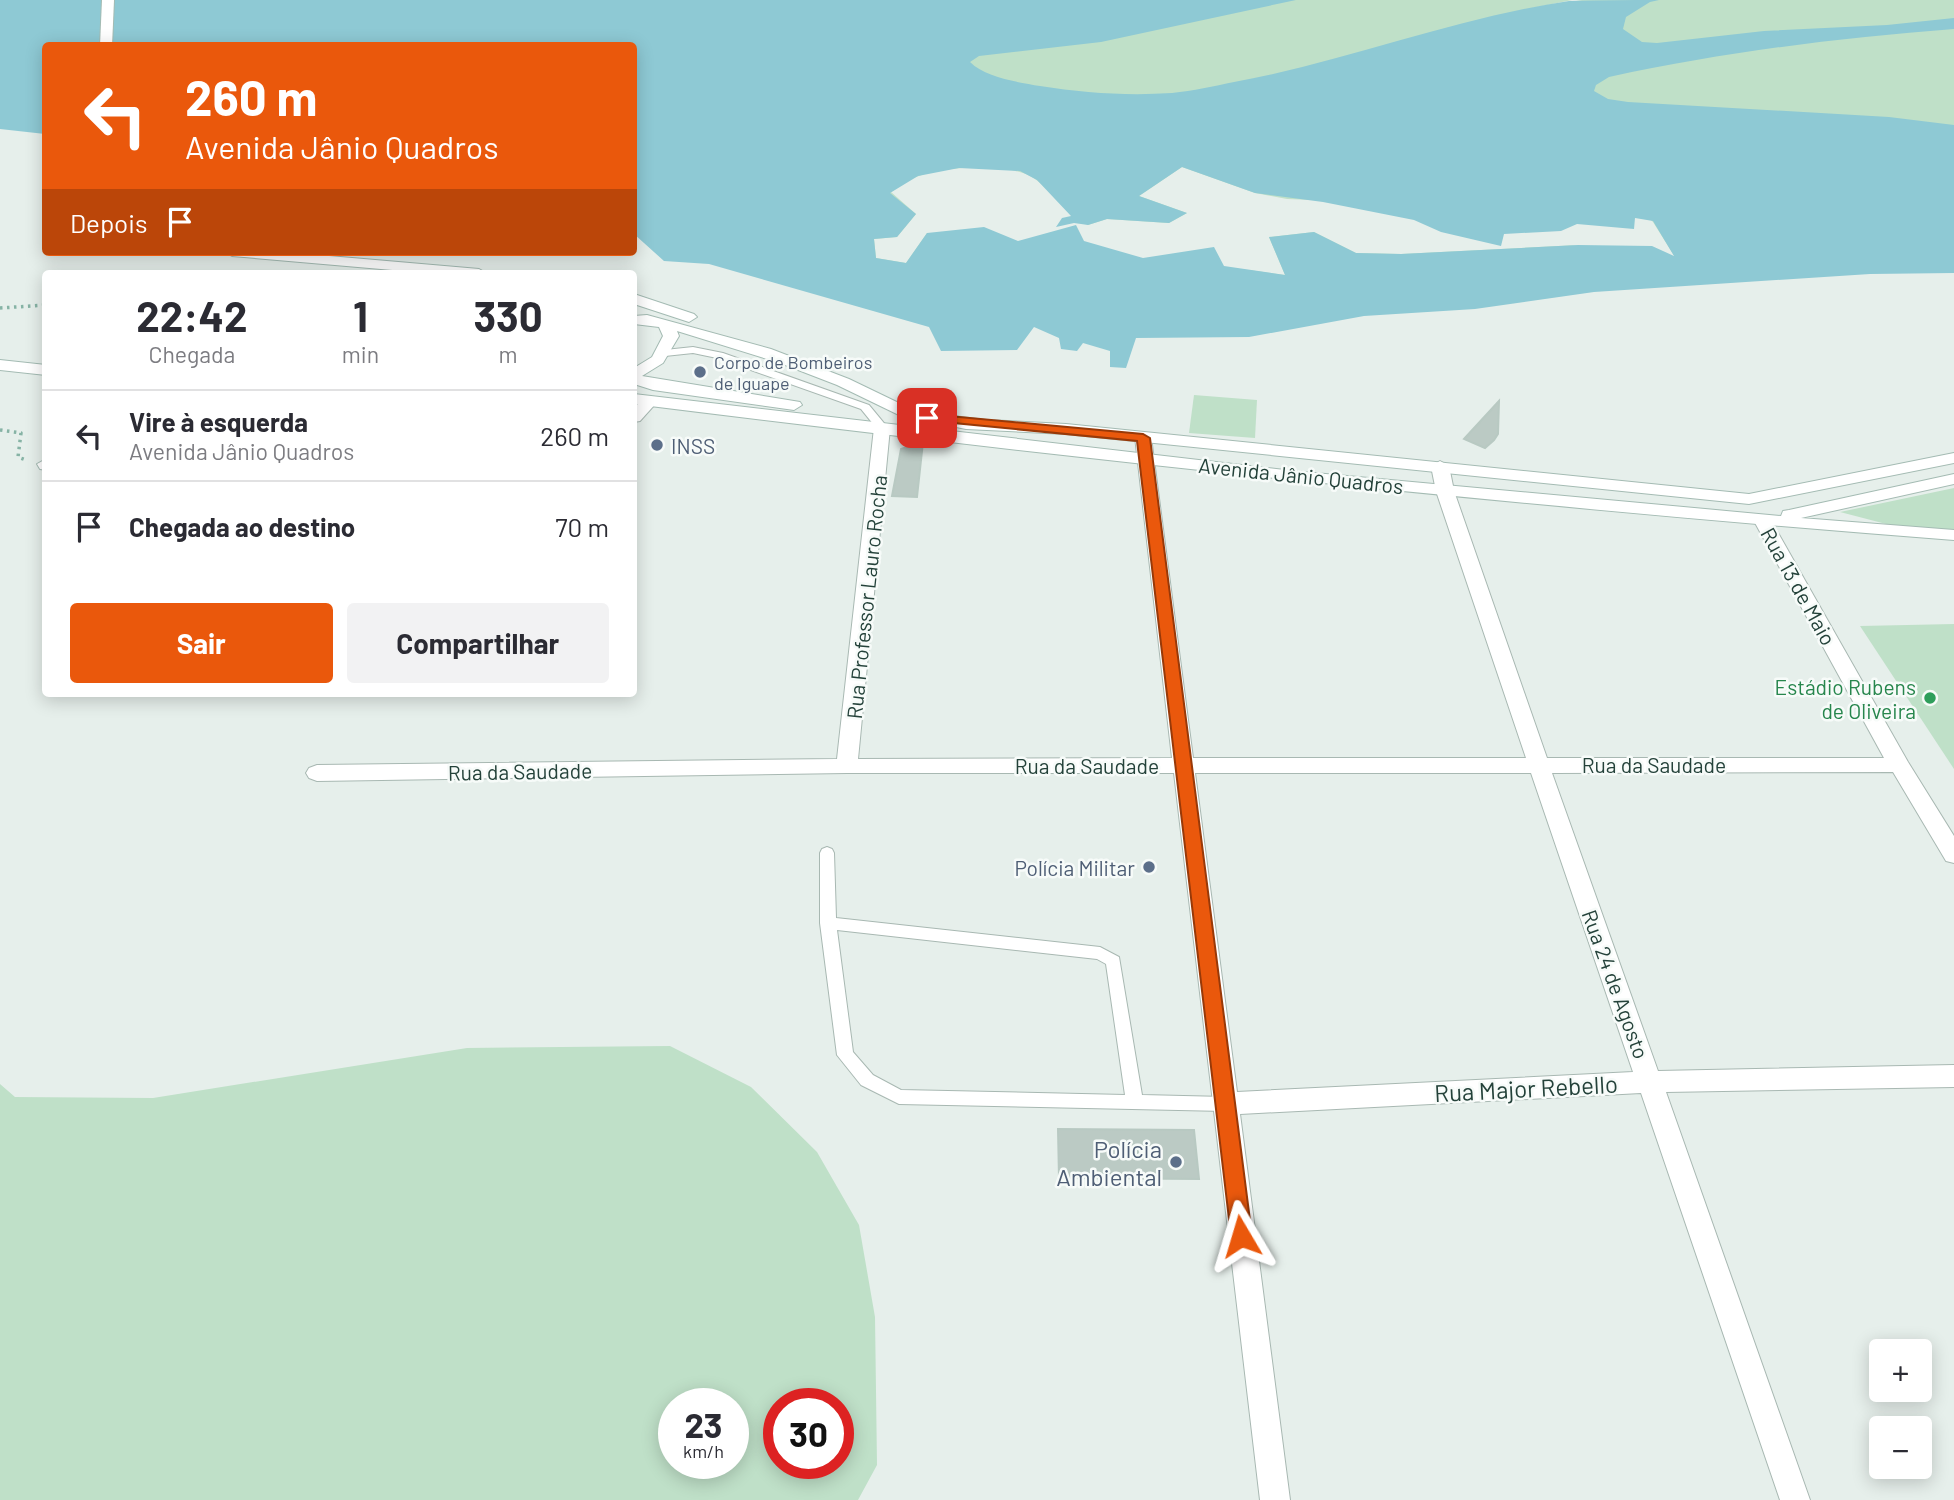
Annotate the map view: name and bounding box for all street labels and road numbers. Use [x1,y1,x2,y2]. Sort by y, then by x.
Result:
street label: Avenida Jânio Quadros [1197,452,1405,498]
street label: Rua Professor Lauro Rocha [841,474,891,720]
street label: Rua 13 de Maio [1756,523,1842,649]
street label: Rua da Saudade [1582,752,1726,777]
street label: Rua da Saudade [1015,753,1159,778]
street label: Rua da Saudade [448,757,592,785]
street label: Rua 24 de Agosto [1577,906,1655,1062]
street label: Rua Major Rebello [1433,1069,1619,1107]

